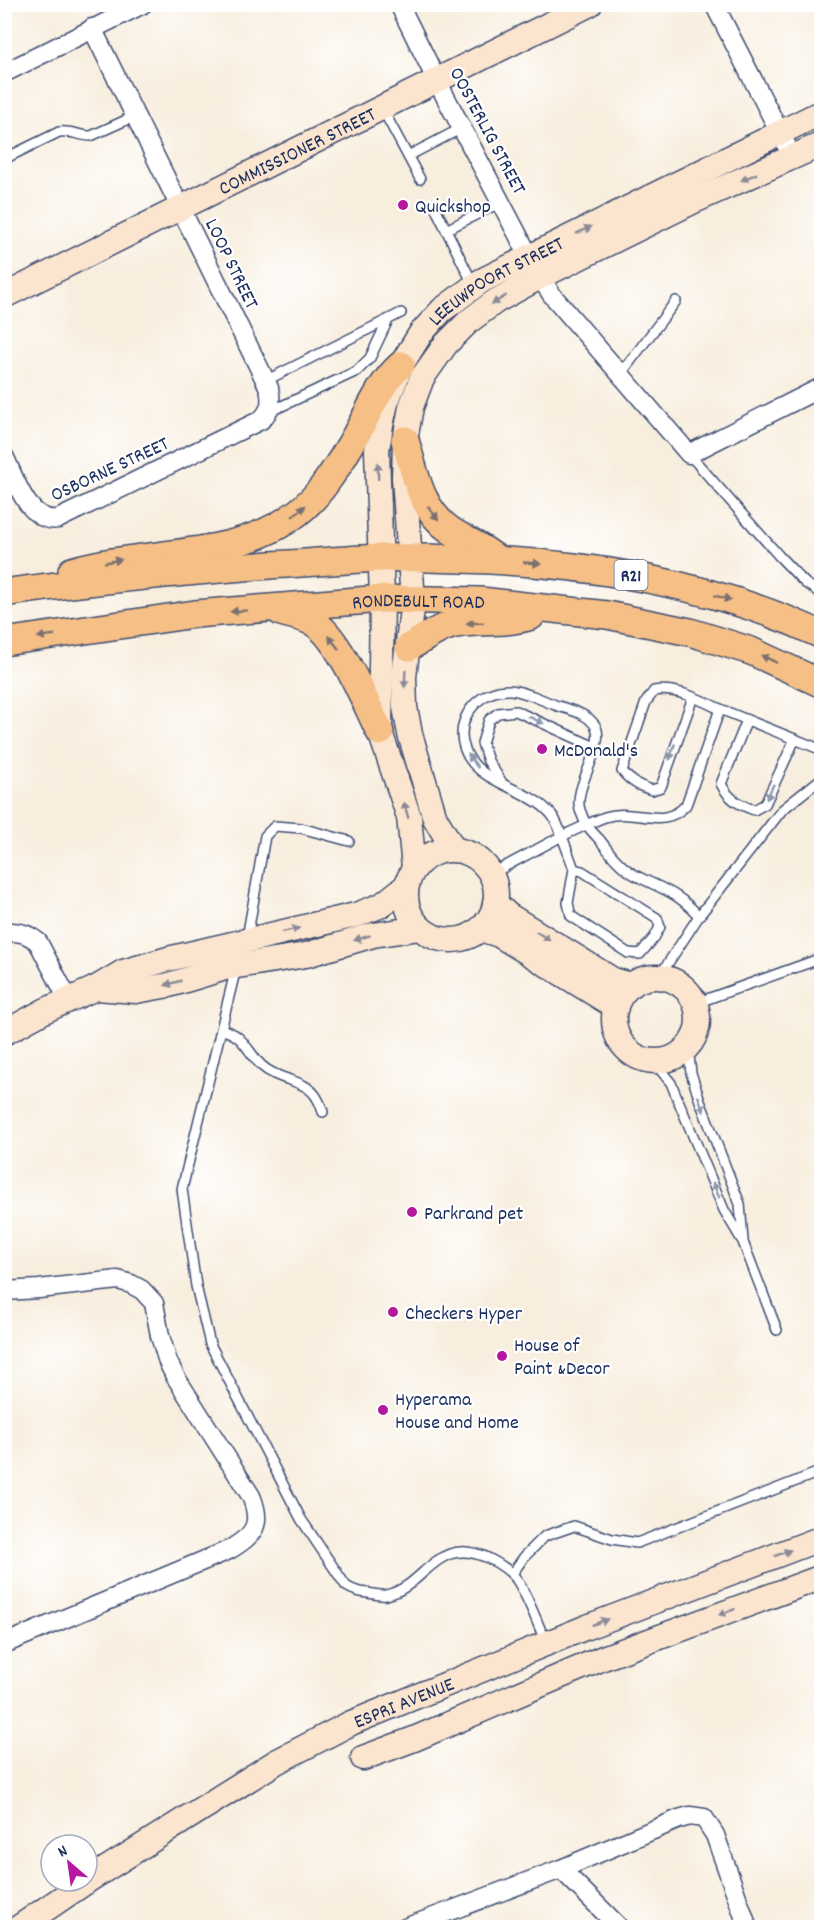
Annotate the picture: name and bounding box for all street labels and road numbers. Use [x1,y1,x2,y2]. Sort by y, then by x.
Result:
street label: OOSTERLIG STREET [441,63,532,200]
street label: COMMISSIONER STREET [215,102,381,204]
street label: LOOP STREET [196,214,264,314]
street label: LEEUWPOORT STREET [423,231,569,333]
street label: OSBORNE STREET [47,431,174,510]
road number: R21 [614,560,648,590]
street label: RONDEBULT ROAD [351,588,485,618]
street label: ESPRI AVENUE [350,1672,459,1737]

